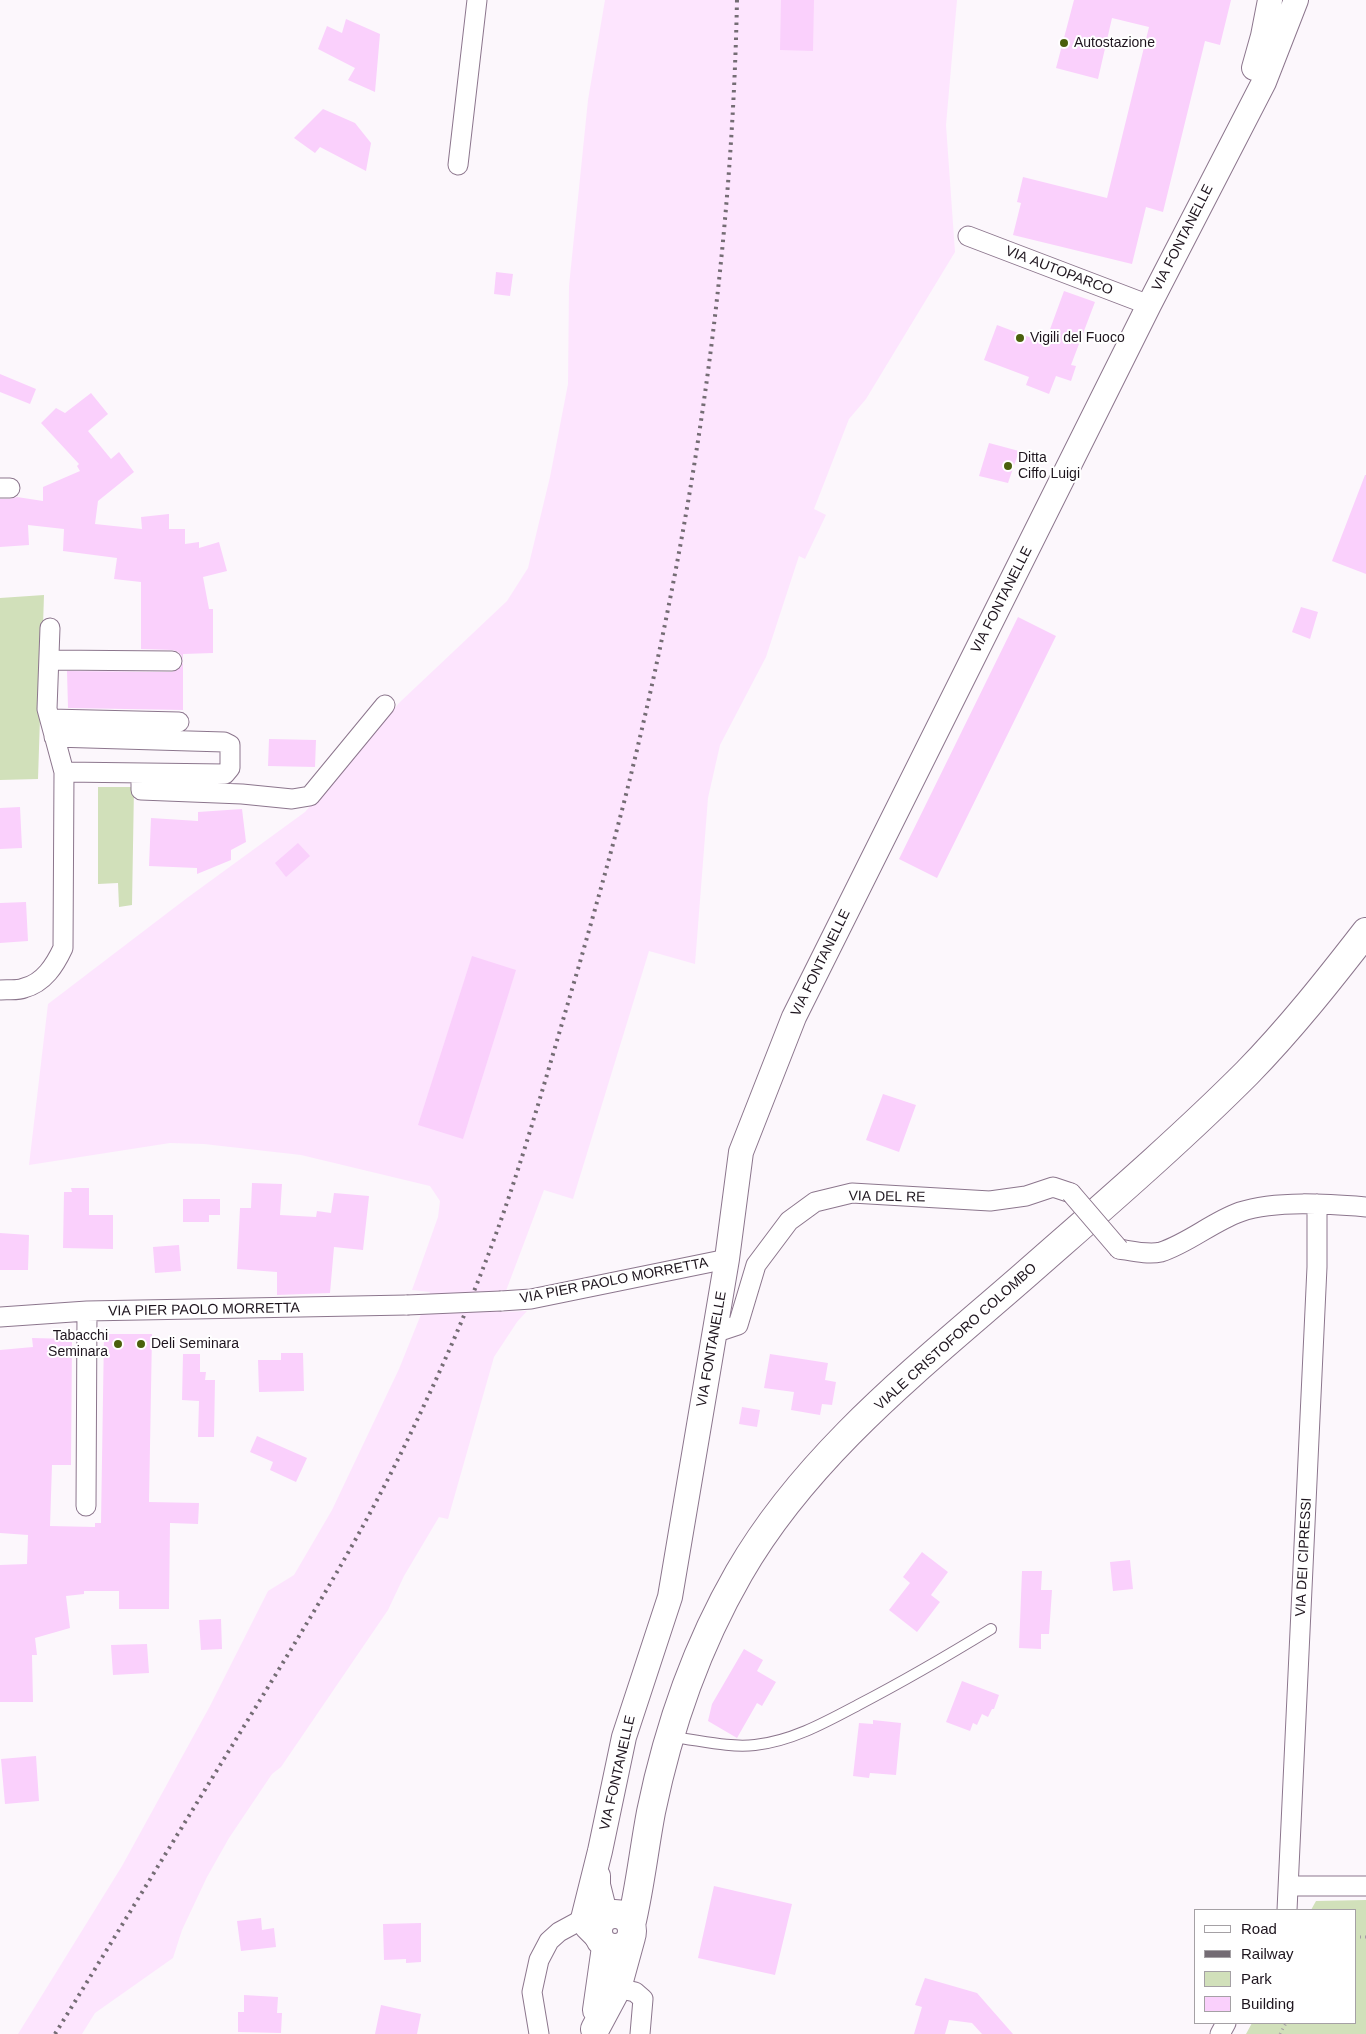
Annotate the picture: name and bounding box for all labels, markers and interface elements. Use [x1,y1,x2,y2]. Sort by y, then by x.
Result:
place label: Autostazione [1074,35,1155,51]
marker: Autostazione [1058,37,1070,49]
street label: VIA FONTANELLE [1149,182,1217,294]
street label: VIA AUTOPARCO [1003,243,1115,299]
place label: Vigili del Fuoco [1030,330,1125,346]
marker: Vigili del Fuoco [1014,332,1026,344]
place label: Ditta Ciffo Luigi [1018,450,1080,482]
marker: Ditta Ciffo Luigi [1002,460,1014,472]
street label: VIA FONTANELLE [968,544,1036,656]
street label: VIA FONTANELLE [788,907,854,1019]
street label: VIA DEL RE [848,1188,926,1206]
street label: VIA PIER PAOLO MORRETTA [518,1254,710,1308]
street label: VIALE CRISTOFORO COLOMBO [872,1260,1040,1414]
street label: VIA FONTANELLE [694,1290,730,1408]
street label: VIA PIER PAOLO MORRETTA [108,1300,300,1320]
place label: Tabacchi Seminara [48,1328,108,1360]
place label: Deli Seminara [151,1336,239,1352]
marker: Tabacchi Seminara [112,1338,124,1350]
marker: Deli Seminara [135,1338,147,1350]
street label: VIA DEI CIPRESSI [1292,1497,1316,1617]
street label: VIA FONTANELLE [597,1714,639,1832]
legend [1194,1909,1356,2024]
text: Road [1241,1920,1277,1937]
text: Railway [1241,1945,1294,1962]
text: Park [1241,1970,1272,1987]
text: Building [1241,1995,1294,2012]

